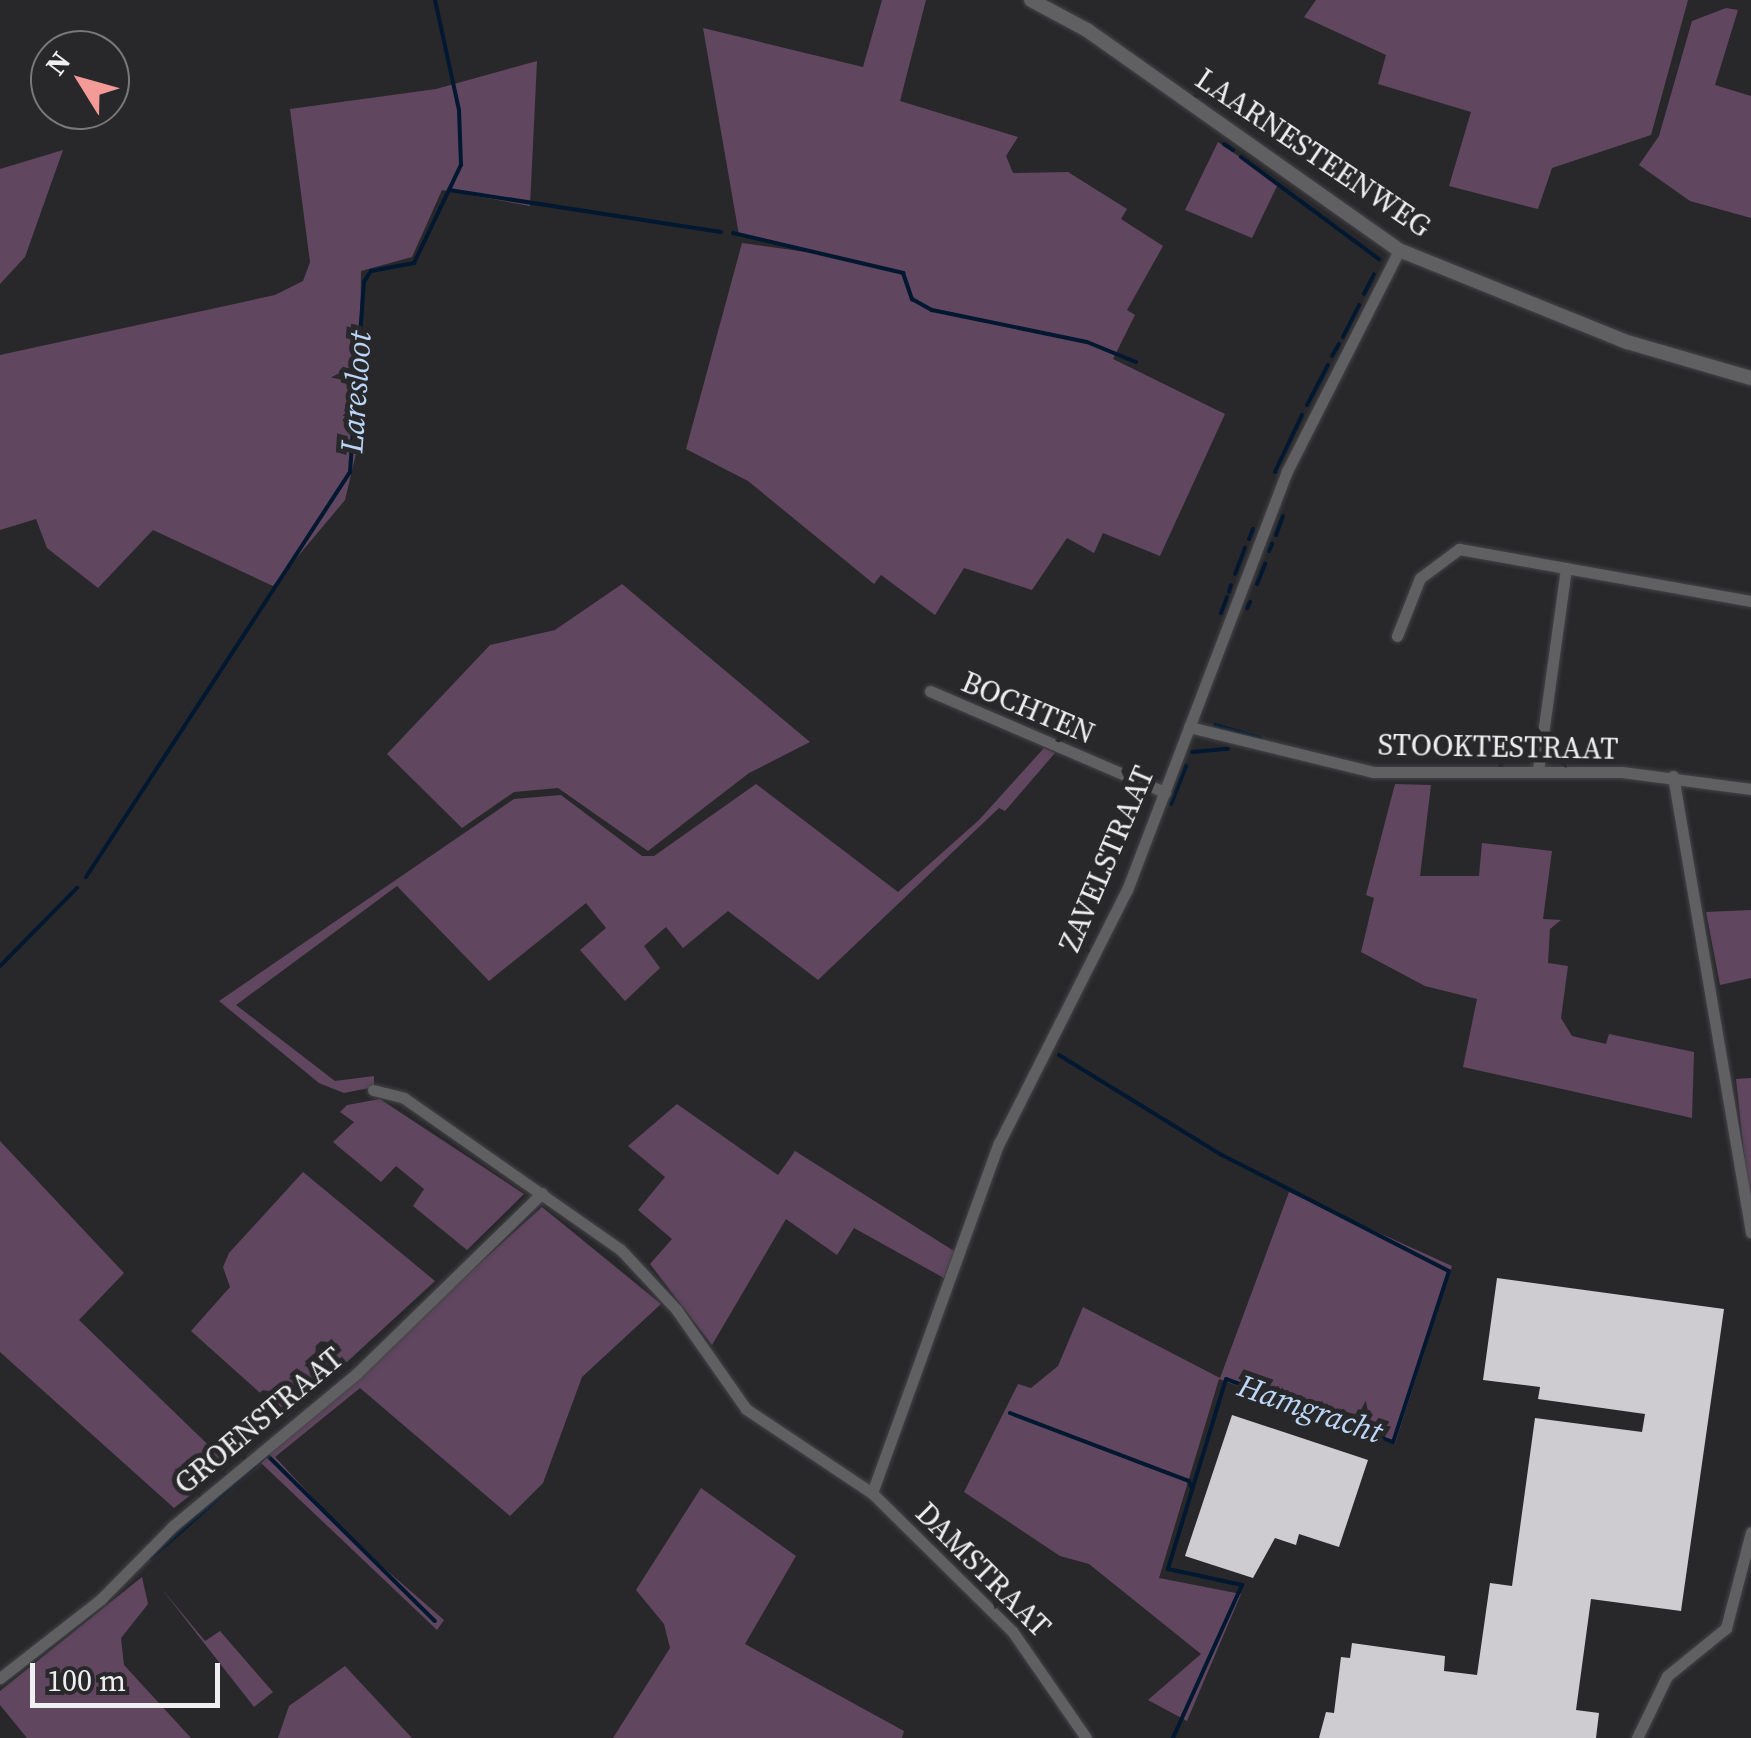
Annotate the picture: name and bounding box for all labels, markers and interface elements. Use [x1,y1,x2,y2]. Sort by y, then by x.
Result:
north arrow [30,30,130,130]
text: N [36,44,79,83]
street label: LAARNESTEENWEG [1189,61,1437,245]
water label: Laresloot [333,330,379,454]
street label: BOCHTEN [956,664,1100,752]
street label: STOOKTESTRAAT [1377,727,1619,767]
street label: ZAVELSTRAAT [1052,761,1162,957]
street label: GROENSTRAAT [167,1340,351,1502]
water label: Hamgracht [1233,1366,1387,1452]
street label: DAMSTRAAT [908,1495,1058,1645]
scale bar [35,1643,225,1705]
text: 100 m [47,1660,126,1701]

